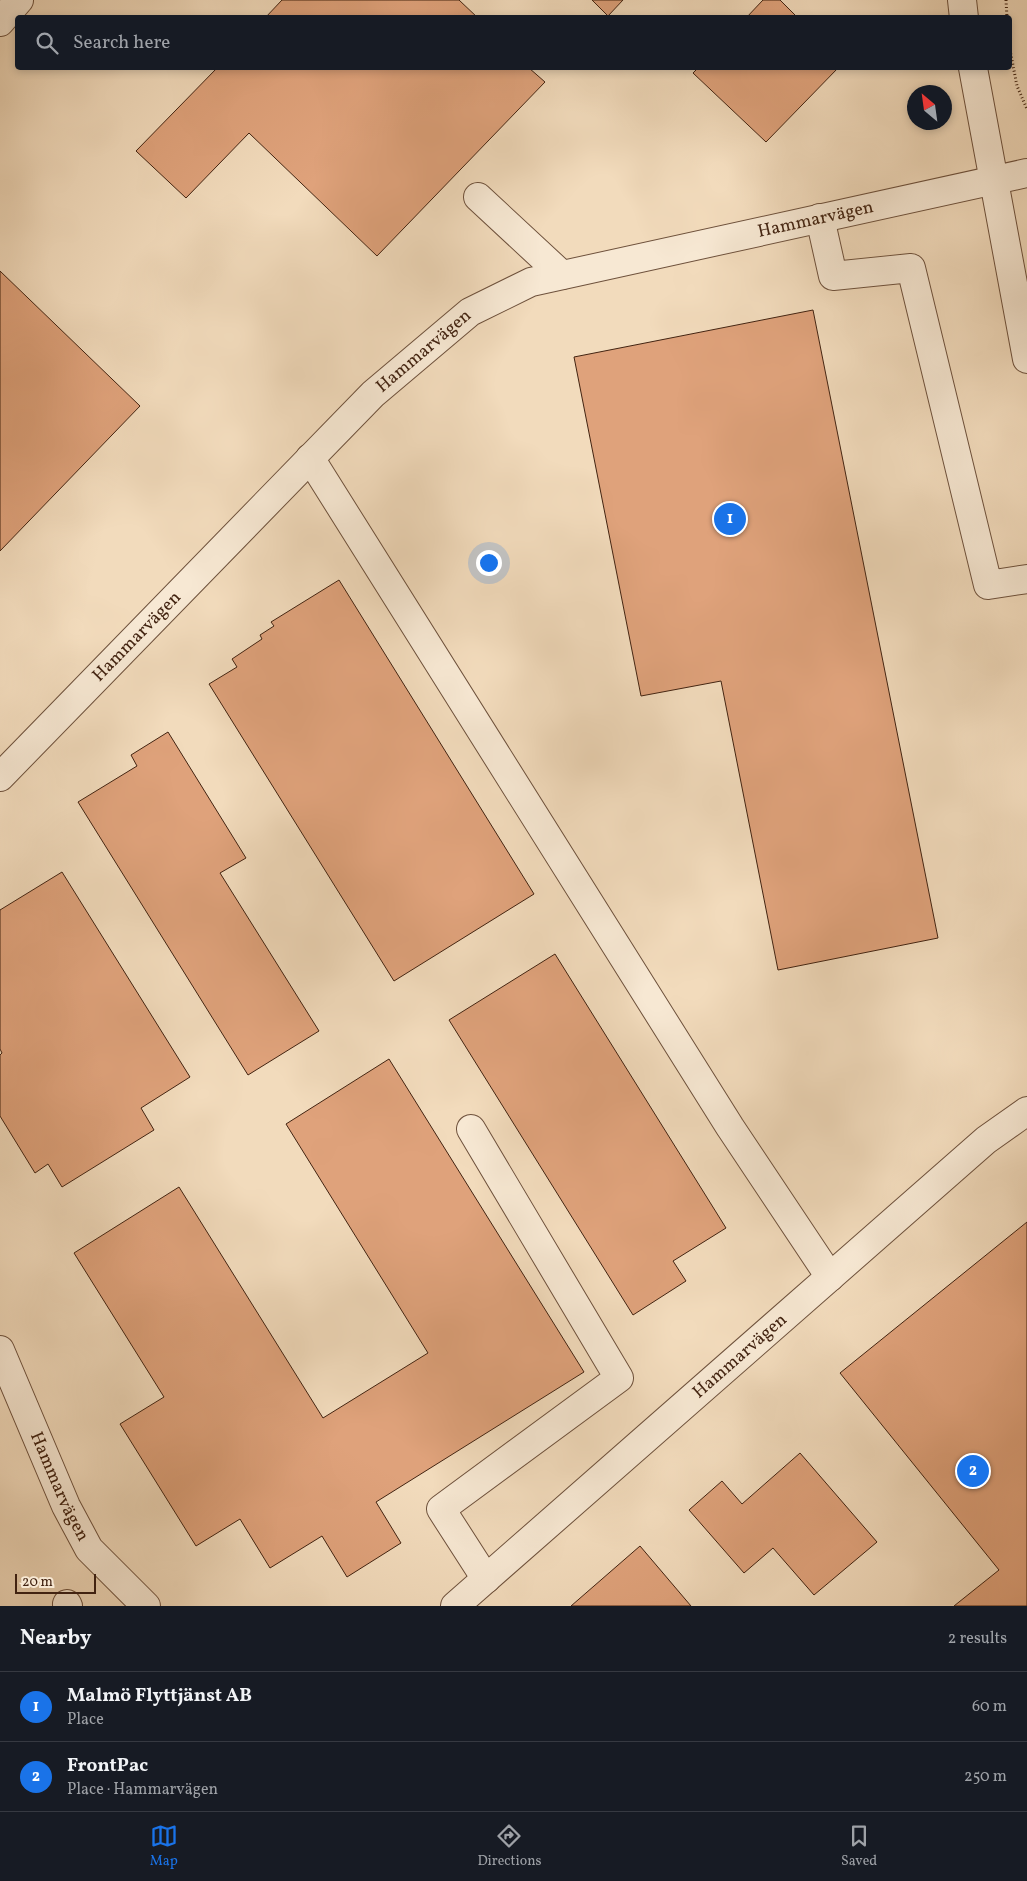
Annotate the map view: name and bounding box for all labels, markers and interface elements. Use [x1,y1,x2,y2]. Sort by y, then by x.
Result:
search box [15,15,1012,70]
icon: search [33,29,61,57]
text: Search here [73,30,170,56]
north arrow [907,85,952,130]
street label: Hammarvägen [755,195,876,244]
street label: Hammarvägen [371,303,477,399]
pin: 1 [714,500,746,538]
your location [476,550,502,576]
street label: Hammarvägen [87,585,187,688]
street label: Hammarvägen [687,1308,793,1404]
street label: Hammarvägen [24,1428,95,1546]
pin: 2 [957,1452,989,1490]
scale bar [15,1571,96,1594]
text: 20 m [22,1573,53,1592]
text: Nearby [20,1624,91,1653]
text: 2 results [948,1628,1007,1650]
text: Malmö Flyttjänst AB [67,1683,252,1709]
text: 1 [33,1696,39,1718]
text: 60 m [972,1696,1007,1718]
text: Place [67,1709,104,1731]
text: FrontPac [67,1753,148,1779]
text: 2 [32,1766,40,1788]
text: 250 m [964,1766,1007,1788]
text: Place · Hammarvägen [67,1779,218,1801]
tab: Map [150,1822,178,1871]
tab: Directions [477,1822,542,1871]
tab: Saved [841,1822,877,1871]

